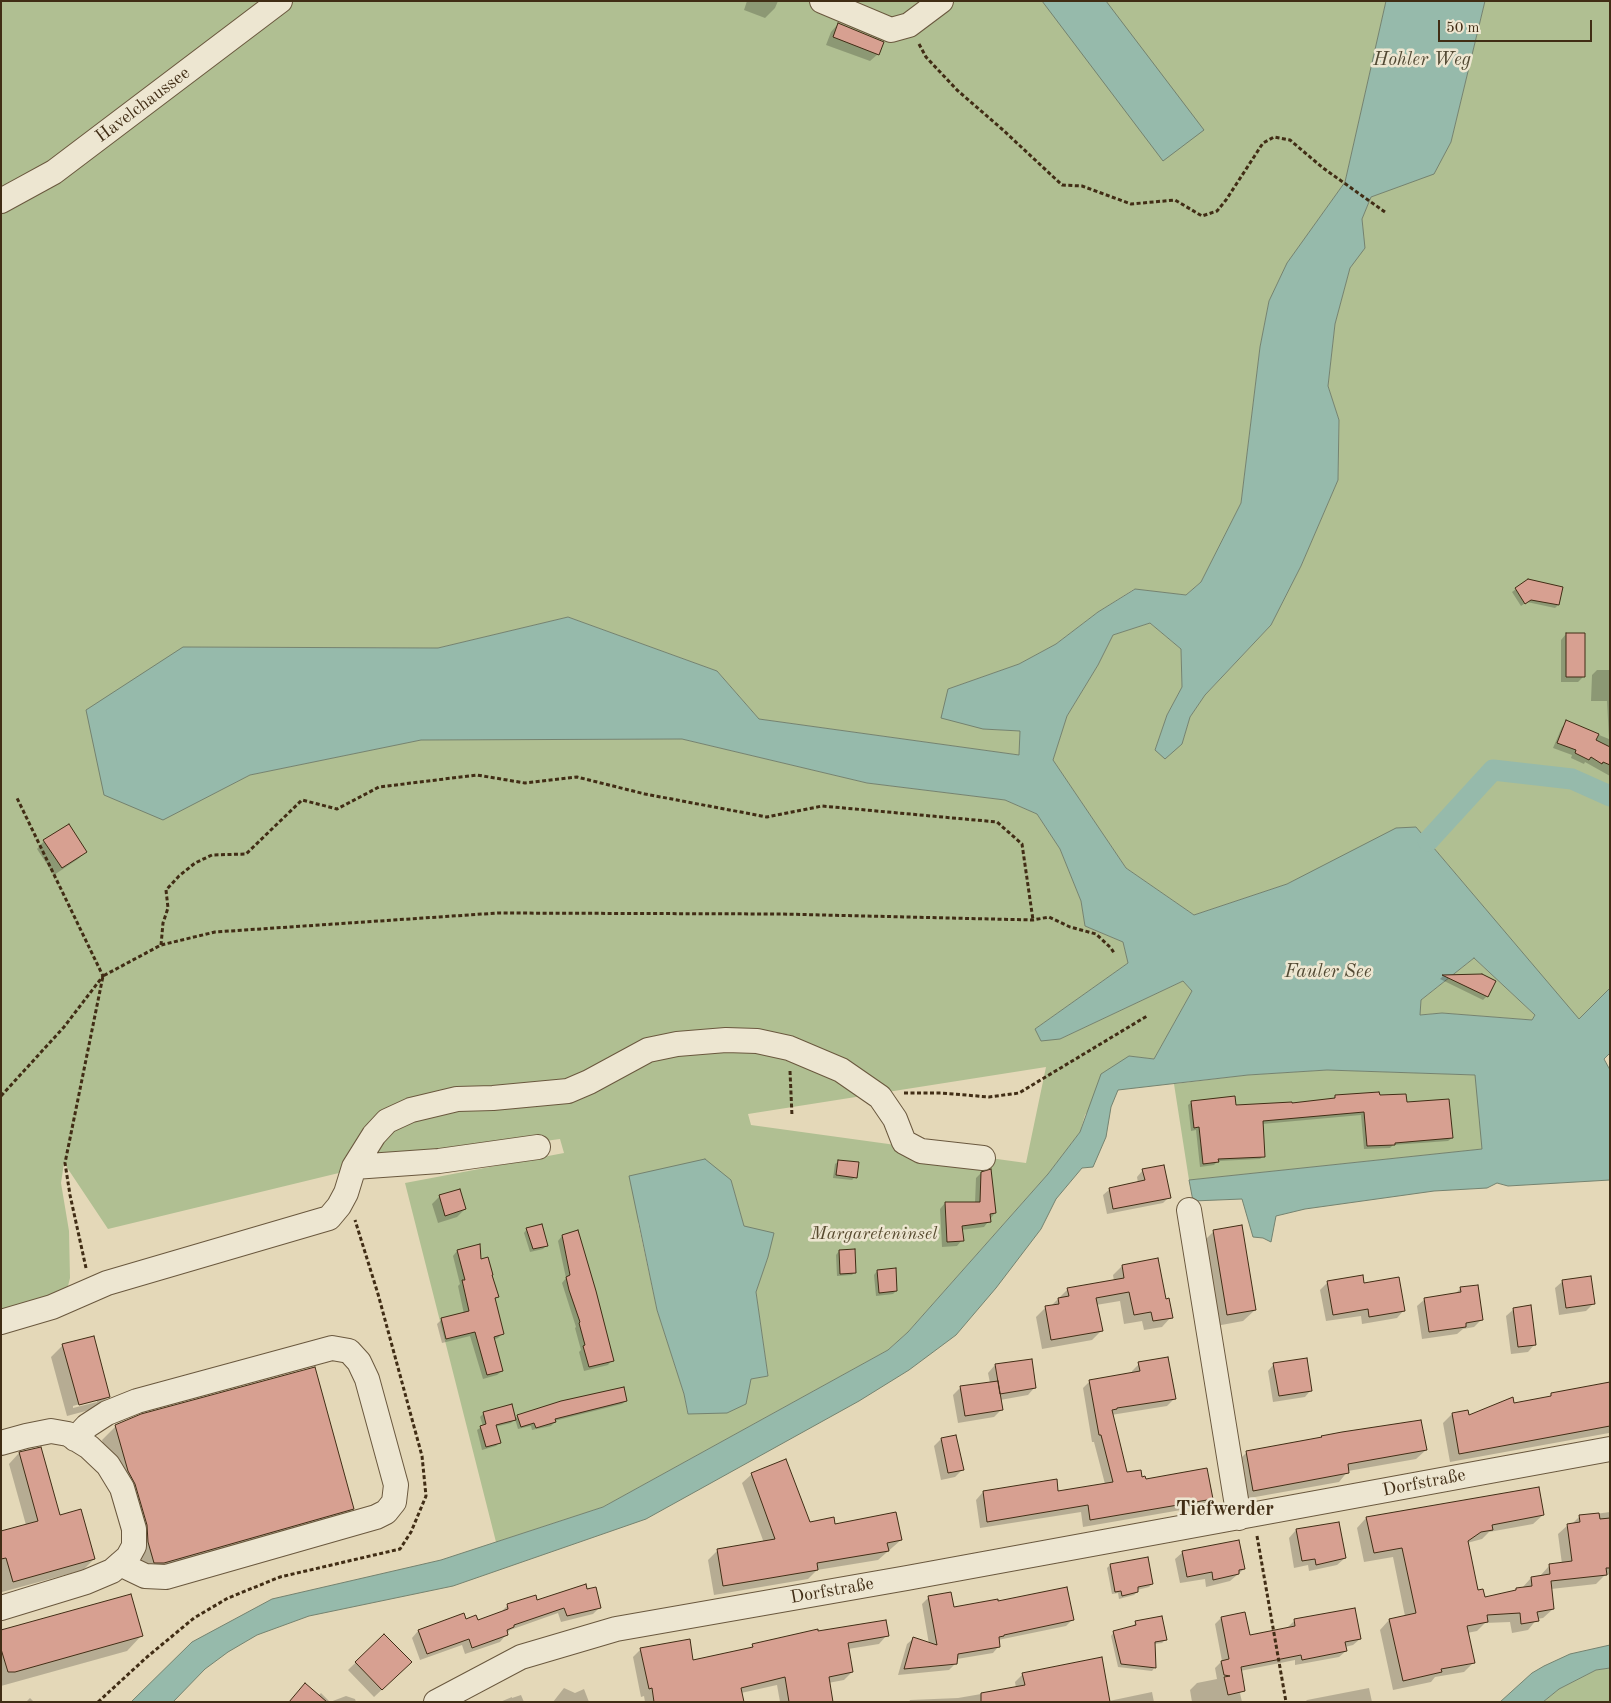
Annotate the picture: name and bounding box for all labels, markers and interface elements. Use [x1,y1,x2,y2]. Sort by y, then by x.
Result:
scale bar [1441,10,1595,42]
text: 50 m [1446,21,1480,36]
water label: Hohler Weg [1373,49,1471,71]
street label: Havelchaussee [92,62,194,148]
water label: Fauler See [1285,961,1371,983]
park label: Margareteninsel [811,1223,937,1245]
street label: Dorfstraße [1381,1464,1467,1502]
district label: Tiefwerder [1176,1498,1274,1522]
street label: Dorfstraße [789,1573,875,1609]

